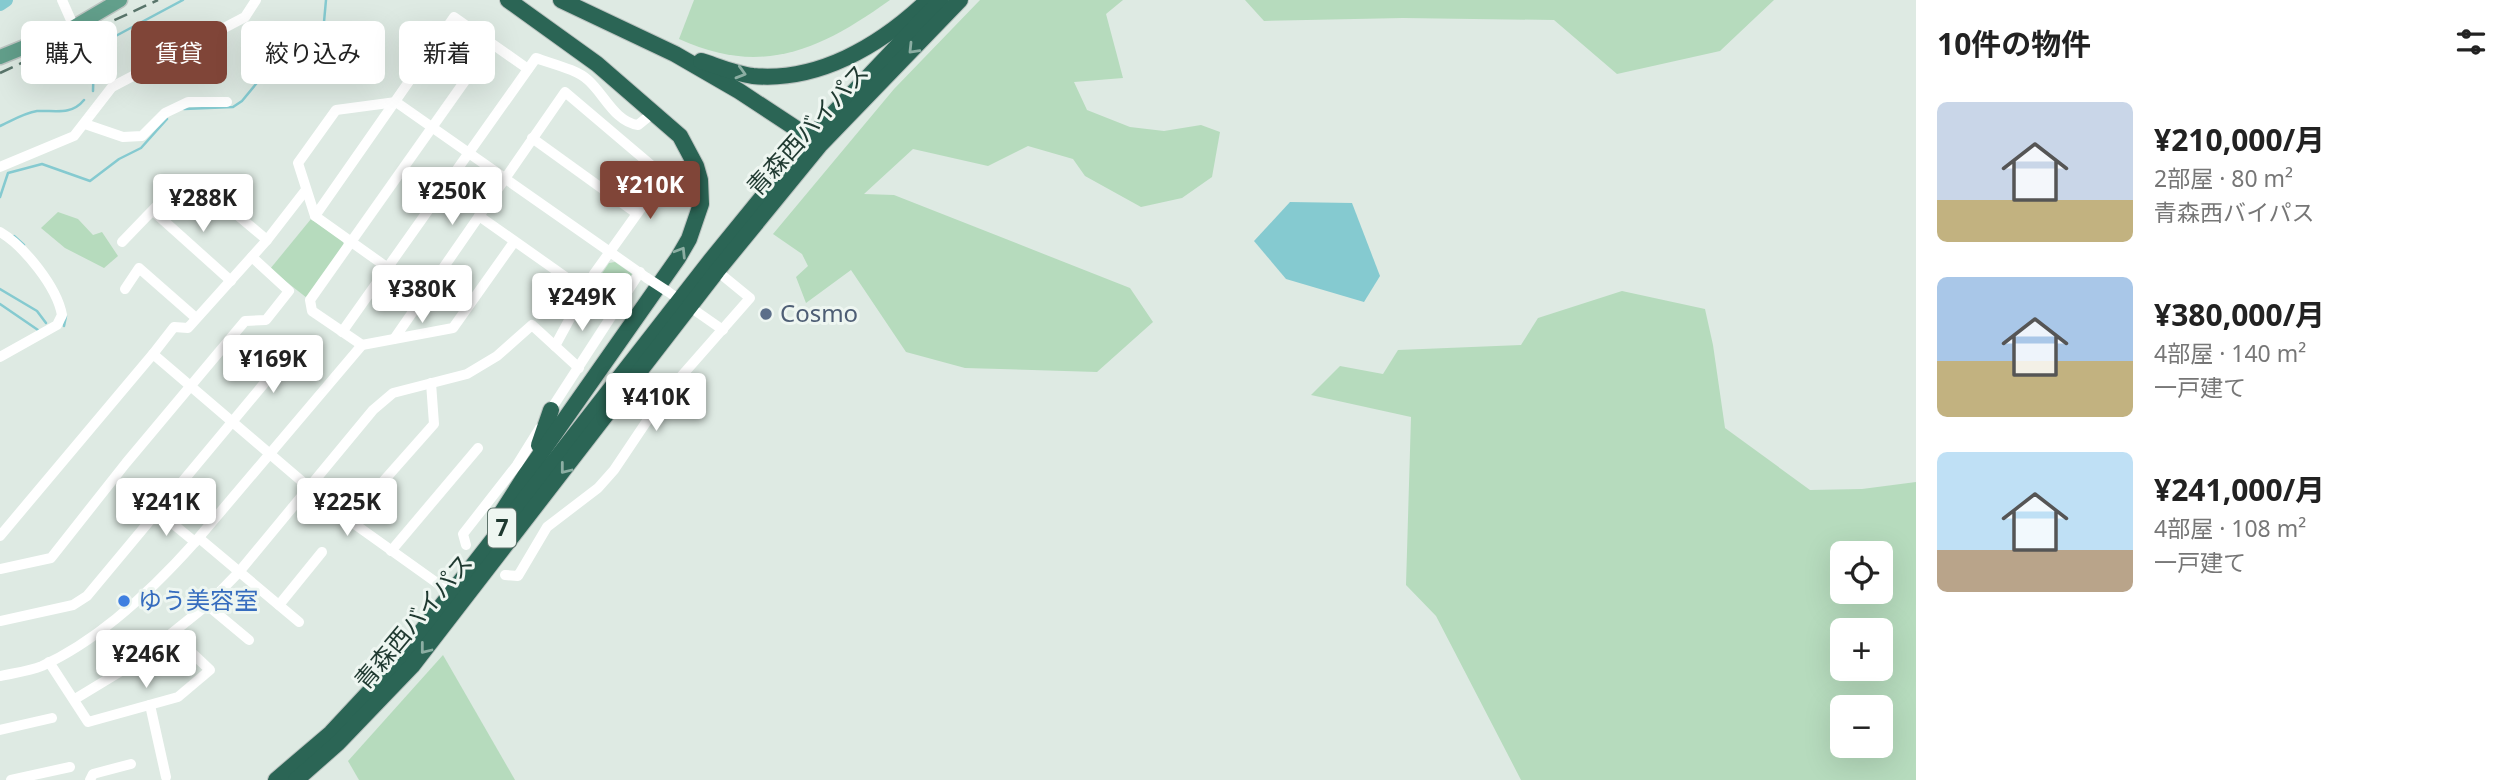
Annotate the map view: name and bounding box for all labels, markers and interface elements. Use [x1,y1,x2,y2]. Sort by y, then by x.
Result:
chip: 購入 [21,21,117,84]
chip: 賃貸 [131,21,227,84]
chip: 絞り込み [241,21,385,84]
chip: 新着 [399,21,495,84]
text: 10件の物件 [1937,23,2091,64]
icon: filters [2452,23,2490,61]
one-way arrow [908,41,921,54]
street label: 青森西バイパス [739,56,875,202]
one-way arrow [734,64,746,79]
text: ¥210,000/月 [2154,119,2325,160]
icon: home [1993,130,2077,214]
pin: ¥210K [601,162,699,221]
text: 2部屋 · 80 m² [2154,162,2293,194]
pin: ¥250K [403,168,501,227]
text: ¥210K [616,168,684,200]
pin: ¥288K [154,174,252,234]
text: ¥250K [418,174,486,206]
text: ¥288K [169,181,237,213]
text: 青森西バイパス [2154,196,2315,228]
one-way arrow [673,247,686,260]
pin: ¥380K [373,266,471,325]
text: ¥380K [388,272,456,304]
pin: ¥249K [533,274,631,333]
text: ¥249K [548,280,616,312]
text: ¥380,000/月 [2154,294,2325,335]
place label: Cosmo [780,296,858,329]
icon: home [1993,305,2077,389]
marker: Cosmo [758,306,774,322]
pin: ¥169K [224,336,322,395]
text: 4部屋 · 140 m² [2154,337,2306,369]
text: ¥169K [239,342,307,374]
text: 一戸建て [2154,371,2246,403]
pin: ¥410K [607,374,705,433]
text: ¥410K [622,380,690,412]
one-way arrow [561,462,574,474]
text: ¥241,000/月 [2154,469,2325,510]
pin: ¥241K [117,478,215,538]
pin: ¥225K [298,478,396,538]
icon: home [1993,480,2077,564]
text: ¥241K [132,485,200,517]
text: ¥225K [313,485,381,517]
road number: 7 [488,508,516,548]
text: 4部屋 · 108 m² [2154,512,2306,544]
map controls [1830,541,1893,758]
button: locate [1830,541,1893,604]
street label: 青森西バイパス [346,546,479,696]
text: 一戸建て [2154,546,2246,578]
place label: ゆう美容室 [138,583,258,616]
marker: ゆう美容室 [116,593,132,609]
button: + [1830,618,1893,681]
pin: ¥246K [97,630,195,690]
text: ¥246K [112,637,180,669]
one-way arrow [421,641,434,654]
button: − [1830,695,1893,758]

